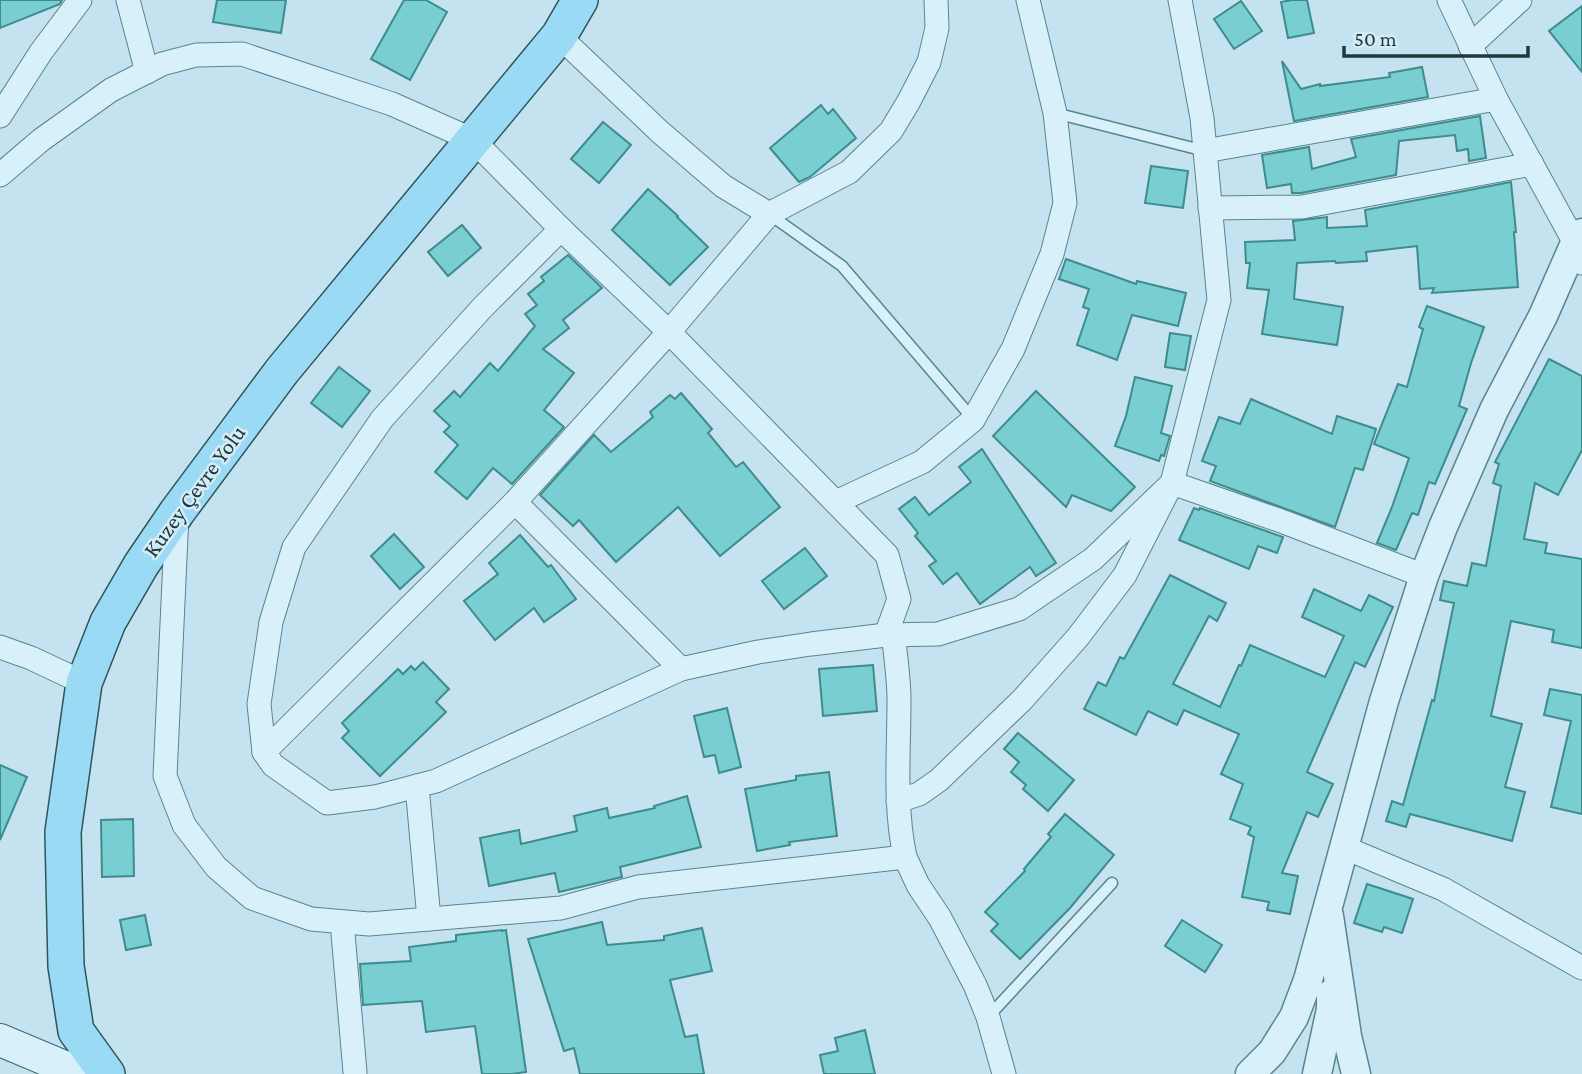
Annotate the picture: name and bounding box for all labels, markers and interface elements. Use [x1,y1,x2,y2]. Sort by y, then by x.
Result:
scale bar [1344,14,1528,58]
text: 50 m [1354,27,1397,51]
street label: Kuzey Çevre Yolu [138,420,250,562]

